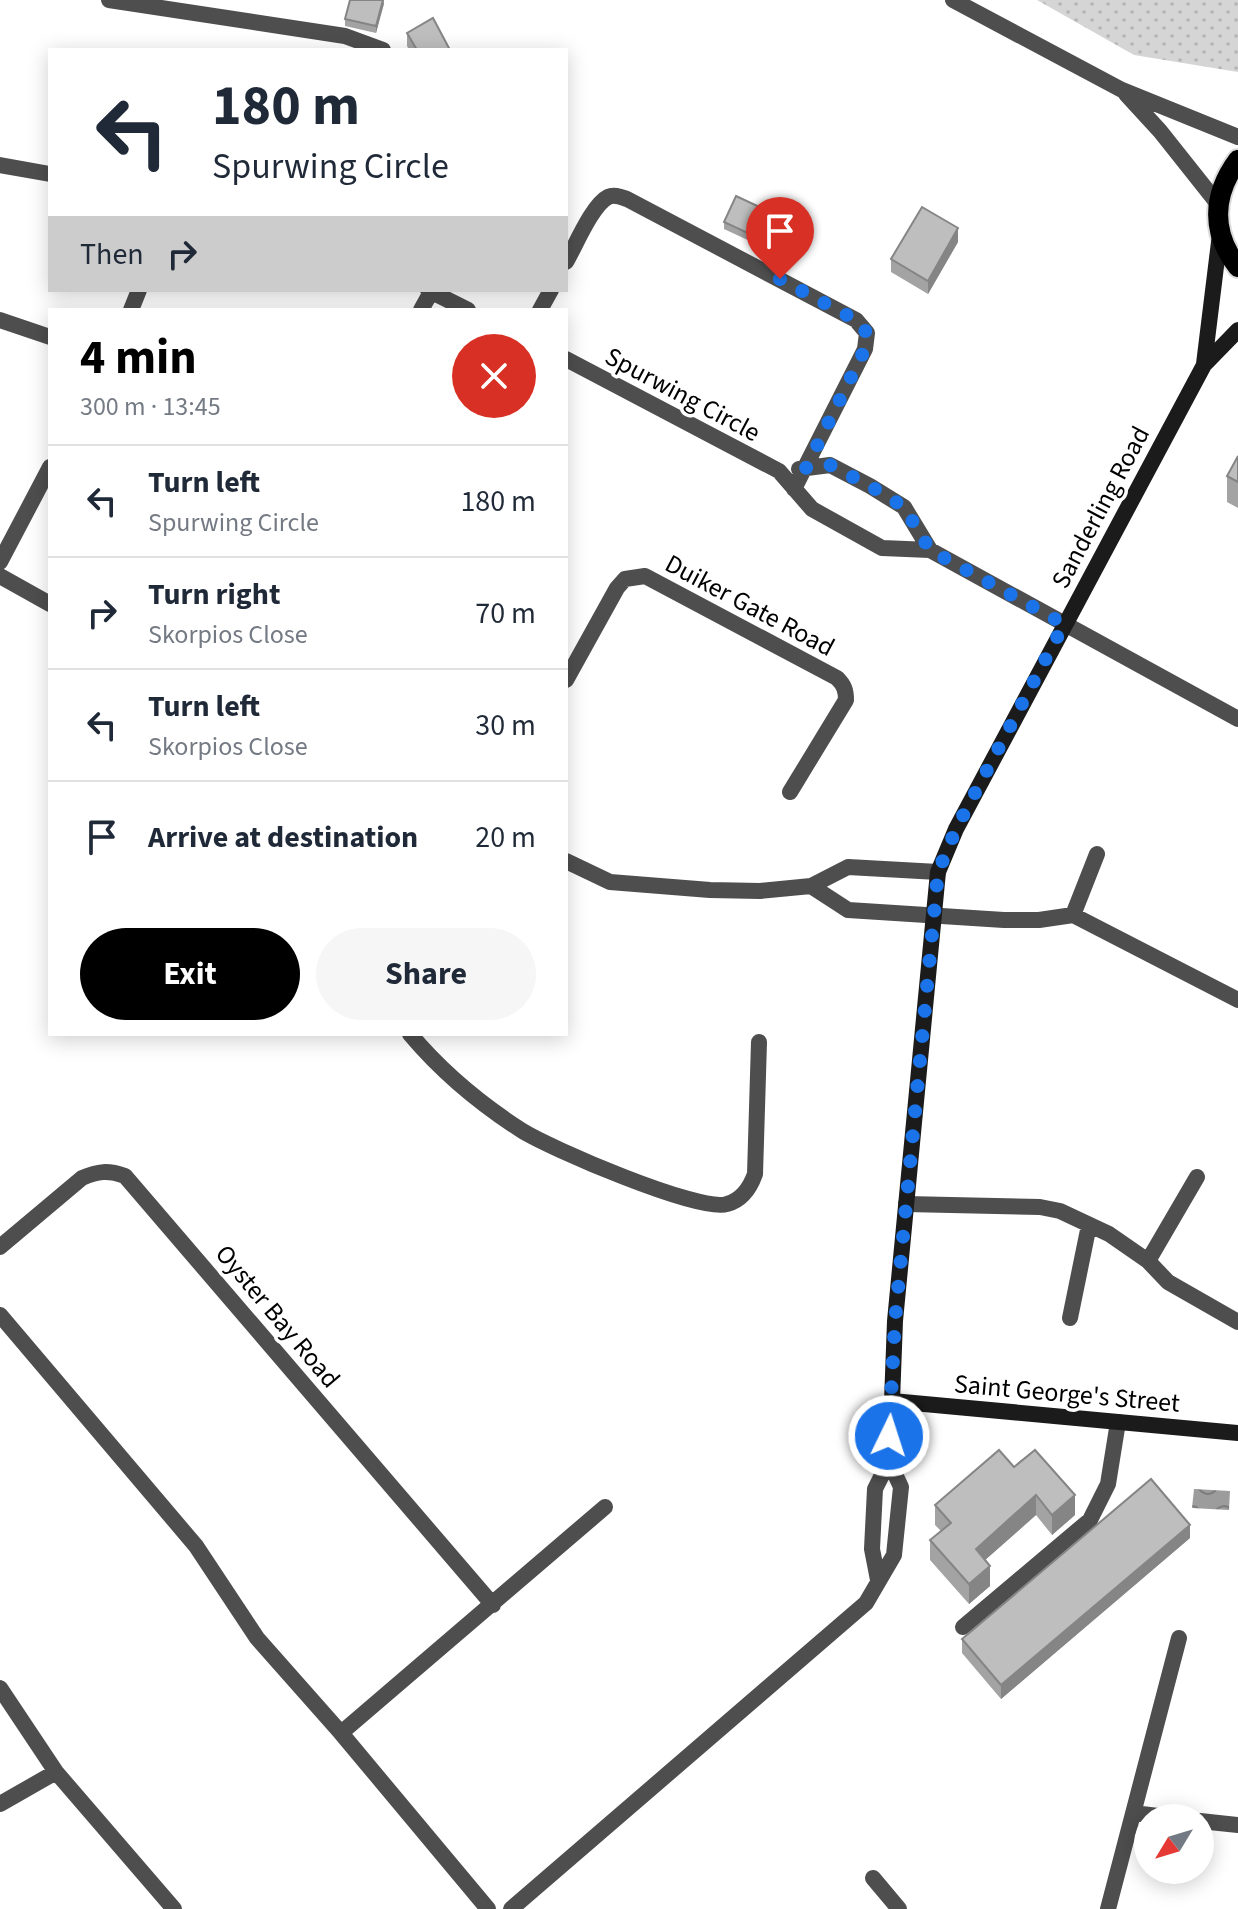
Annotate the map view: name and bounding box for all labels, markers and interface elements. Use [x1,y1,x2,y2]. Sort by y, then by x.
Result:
text: 180 m [212,67,360,146]
icon: left [80,80,184,184]
text: Spurwing Circle [212,141,449,192]
pin [746,197,814,279]
icon: arrive [758,209,802,253]
icon: right [160,232,204,276]
text: Then [80,233,144,276]
text: 4 min [80,324,197,392]
button: close [452,334,536,418]
street label: Spurwing Circle [599,338,767,451]
text: 300 m · 13:45 [80,388,221,425]
street label: Sanderling Road [1042,420,1159,595]
text: Turn left [148,461,260,504]
icon: left [80,479,124,523]
text: 180 m [460,480,536,523]
text: Spurwing Circle [148,504,319,541]
street label: Duiker Gate Road [658,545,841,666]
text: Turn right [148,573,280,616]
icon: right [80,591,124,635]
text: 70 m [475,592,536,635]
text: Skorpios Close [148,616,308,653]
text: Turn left [148,685,260,728]
icon: left [80,703,124,747]
text: 30 m [475,704,536,747]
text: Skorpios Close [148,728,308,765]
icon: arrive [80,815,124,859]
text: Arrive at destination [148,816,418,859]
text: 20 m [475,816,536,859]
button: Exit [80,928,300,1020]
button: Share [316,928,536,1020]
street label: Oyster Bay Road [207,1237,349,1396]
street label: Saint George's Street [953,1365,1181,1422]
position arrow [847,1394,931,1478]
north arrow [1134,1804,1214,1884]
map controls [1134,1804,1214,1884]

